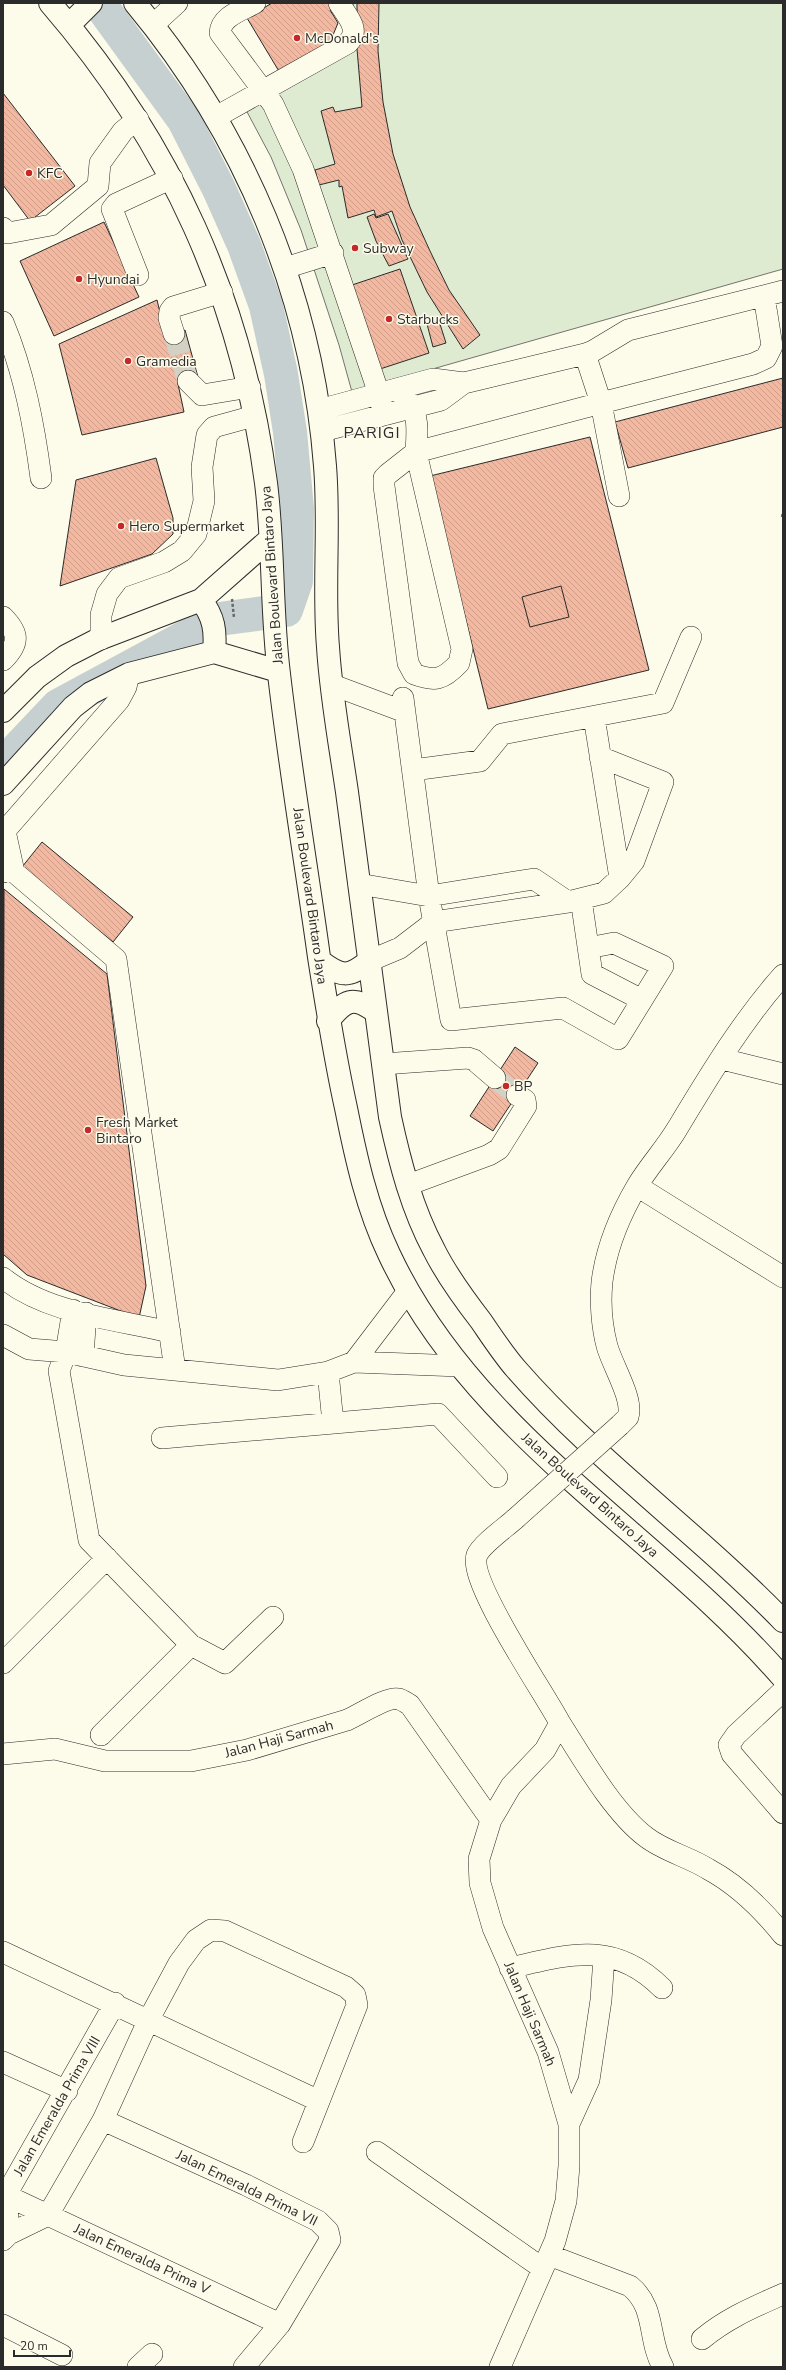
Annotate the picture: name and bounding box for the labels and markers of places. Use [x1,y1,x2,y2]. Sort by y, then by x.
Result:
place label: McDonald's [305,29,379,48]
marker: McDonald's [292,33,302,43]
place label: KFC [37,164,63,183]
marker: KFC [24,168,34,178]
place label: Subway [363,239,415,258]
marker: Subway [350,243,360,253]
place label: Hyundai [87,270,140,289]
marker: Hyundai [74,274,84,284]
place label: Starbucks [397,310,459,329]
marker: Starbucks [384,314,394,324]
place label: Gramedia [136,352,197,371]
marker: Gramedia [123,356,133,366]
place label: Hero Supermarket [129,517,244,536]
marker: Hero Supermarket [116,521,126,531]
place label: BP [514,1077,532,1096]
marker: BP [501,1081,511,1091]
place label: Fresh Market Bintaro [96,1113,178,1148]
marker: Fresh Market Bintaro [83,1125,93,1135]

